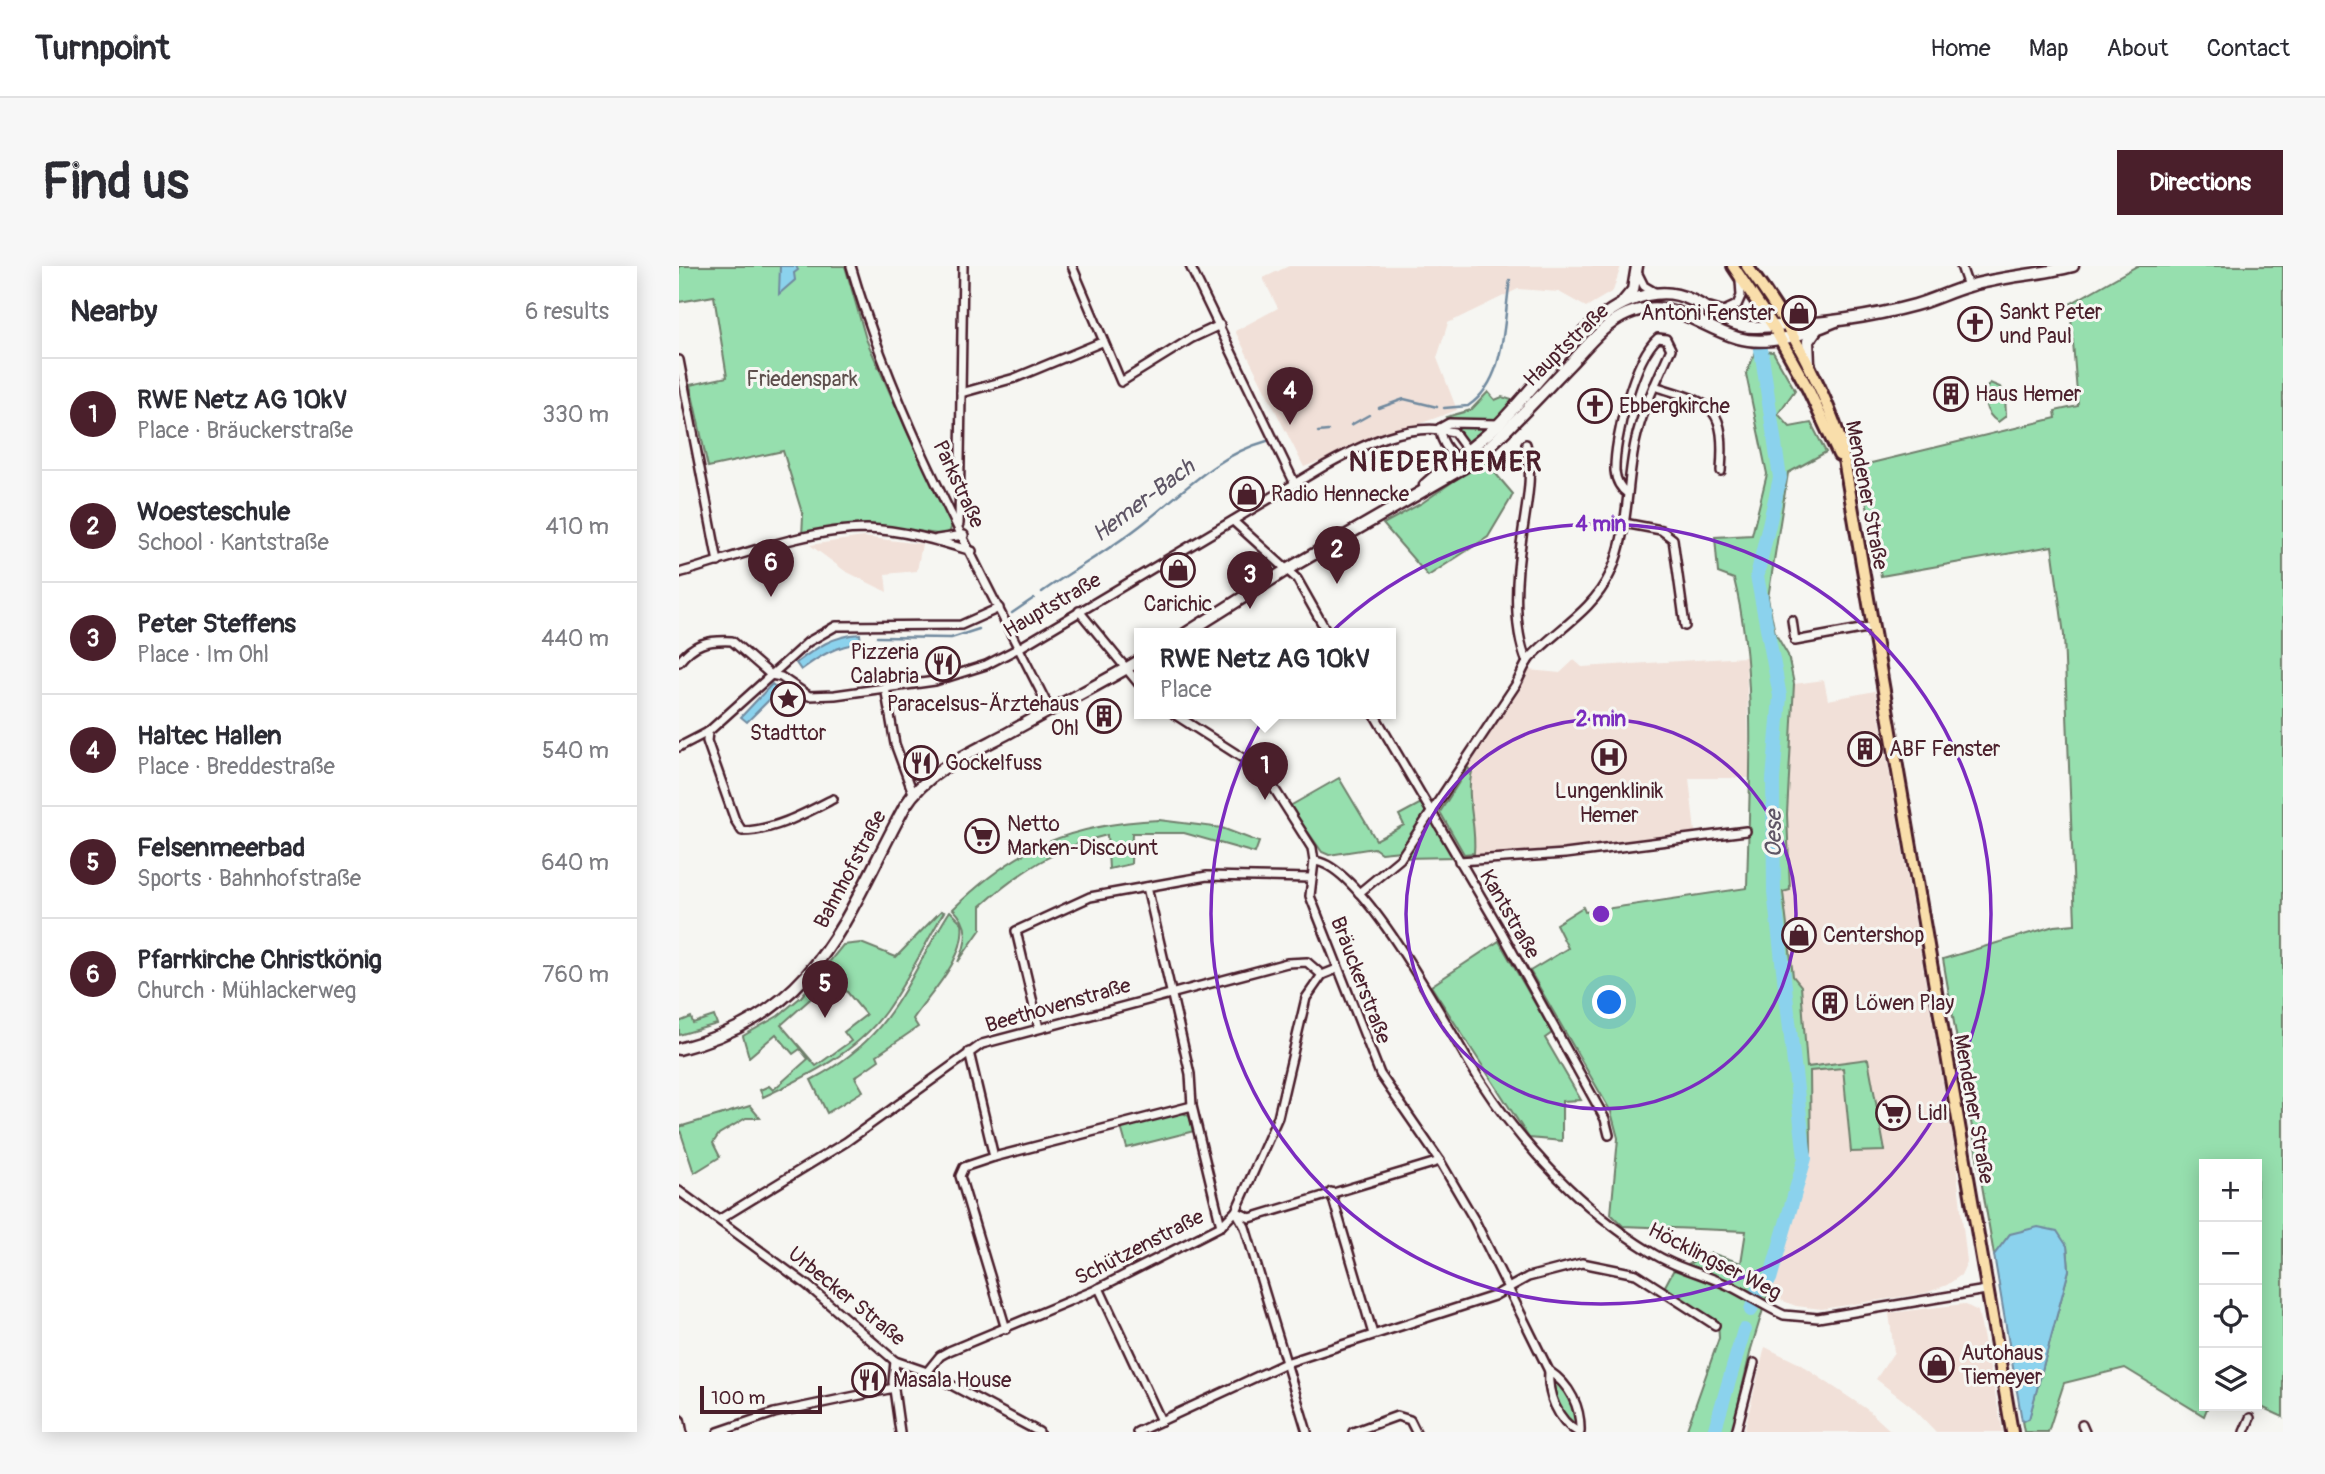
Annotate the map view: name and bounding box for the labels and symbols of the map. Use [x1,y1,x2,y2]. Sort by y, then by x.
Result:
shop icon: Antoni Fenster [1780,294,1818,332]
street label: Hauptstraße [1518,298,1615,393]
place label: Sankt Peter und Paul [1999,299,2103,350]
place label: Antoni Fenster [1641,300,1775,327]
church icon: Sankt Peter und Paul [1956,305,1994,343]
park label: Friedenspark [746,366,858,393]
pin: 4 [1267,367,1313,425]
building icon: Haus Hemer [1932,375,1970,413]
place label: Haus Hemer [1975,381,2082,408]
church icon: Ebbergkirche [1576,387,1614,425]
place label: Ebbergkirche [1619,393,1730,420]
street label: Mendener Straße [1839,418,1894,573]
street label: Parkstraße [927,436,991,533]
district label: NIEDERHEMER [1349,445,1543,480]
water label: Hemer-Bach [1086,452,1201,548]
shop icon: Radio Hennecke [1228,475,1266,513]
place label: Radio Hennecke [1271,481,1410,508]
text: 4 min [1576,511,1627,538]
pin: 2 [1314,526,1360,584]
pin: 6 [748,539,794,597]
shop icon: Carichic [1159,551,1197,589]
pin: 3 [1227,551,1273,609]
street label: Hauptstraße [999,566,1107,644]
place label: Carichic [1143,591,1213,618]
place label: Pizzeria Calabria [850,639,919,690]
restaurant icon: Pizzeria Calabria [924,645,962,683]
place icon: Stadttor [769,680,807,718]
place label: Paracelsus-Ärztehaus Ohl [887,691,1080,742]
building icon: Paracelsus-Ärztehaus Ohl [1085,697,1123,735]
text: 2 min [1576,706,1626,733]
place label: Stadttor [750,720,827,747]
building icon: ABF Fenster [1846,730,1884,768]
place label: ABF Fenster [1889,736,2001,763]
hospital icon: Lungenklinik Hemer [1590,738,1628,776]
pin: 1 [1242,742,1288,800]
restaurant icon: Gockelfuss [902,744,940,782]
place label: Gockelfuss [945,750,1043,777]
place label: Lungenklinik Hemer [1555,778,1663,829]
street label: Bahnhofstraße [808,805,893,933]
water label: Oese [1759,808,1788,858]
place label: Netto Marken-Discount [1007,811,1158,862]
supermarket icon: Netto Marken-Discount [963,817,1001,855]
street label: Kantstraße [1473,865,1546,964]
centre of rings [1589,902,1613,926]
street label: Bräuckerstraße [1324,913,1397,1048]
shop icon: Centershop [1780,916,1818,954]
place label: Centershop [1823,922,1925,949]
pin: 5 [802,960,848,1018]
street label: Beethovenstraße [982,972,1135,1039]
building icon: Löwen Play [1811,984,1849,1022]
your location [1592,985,1626,1019]
place label: Löwen Play [1855,990,1954,1017]
street label: Mendener Straße [1947,1032,2000,1187]
supermarket icon: Lidl [1874,1094,1912,1132]
place label: Lidl [1917,1100,1948,1127]
street label: Schützenstraße [1070,1203,1209,1292]
street label: Höcklingser Weg [1644,1216,1786,1307]
street label: Urbecker Straße [782,1241,912,1352]
place label: Autohaus Tiemeyer [1961,1340,2044,1391]
shop icon: Autohaus Tiemeyer [1918,1346,1956,1384]
restaurant icon: Masala House [850,1361,888,1399]
place label: Masala House [893,1367,1012,1394]
scale bar [700,1383,823,1415]

